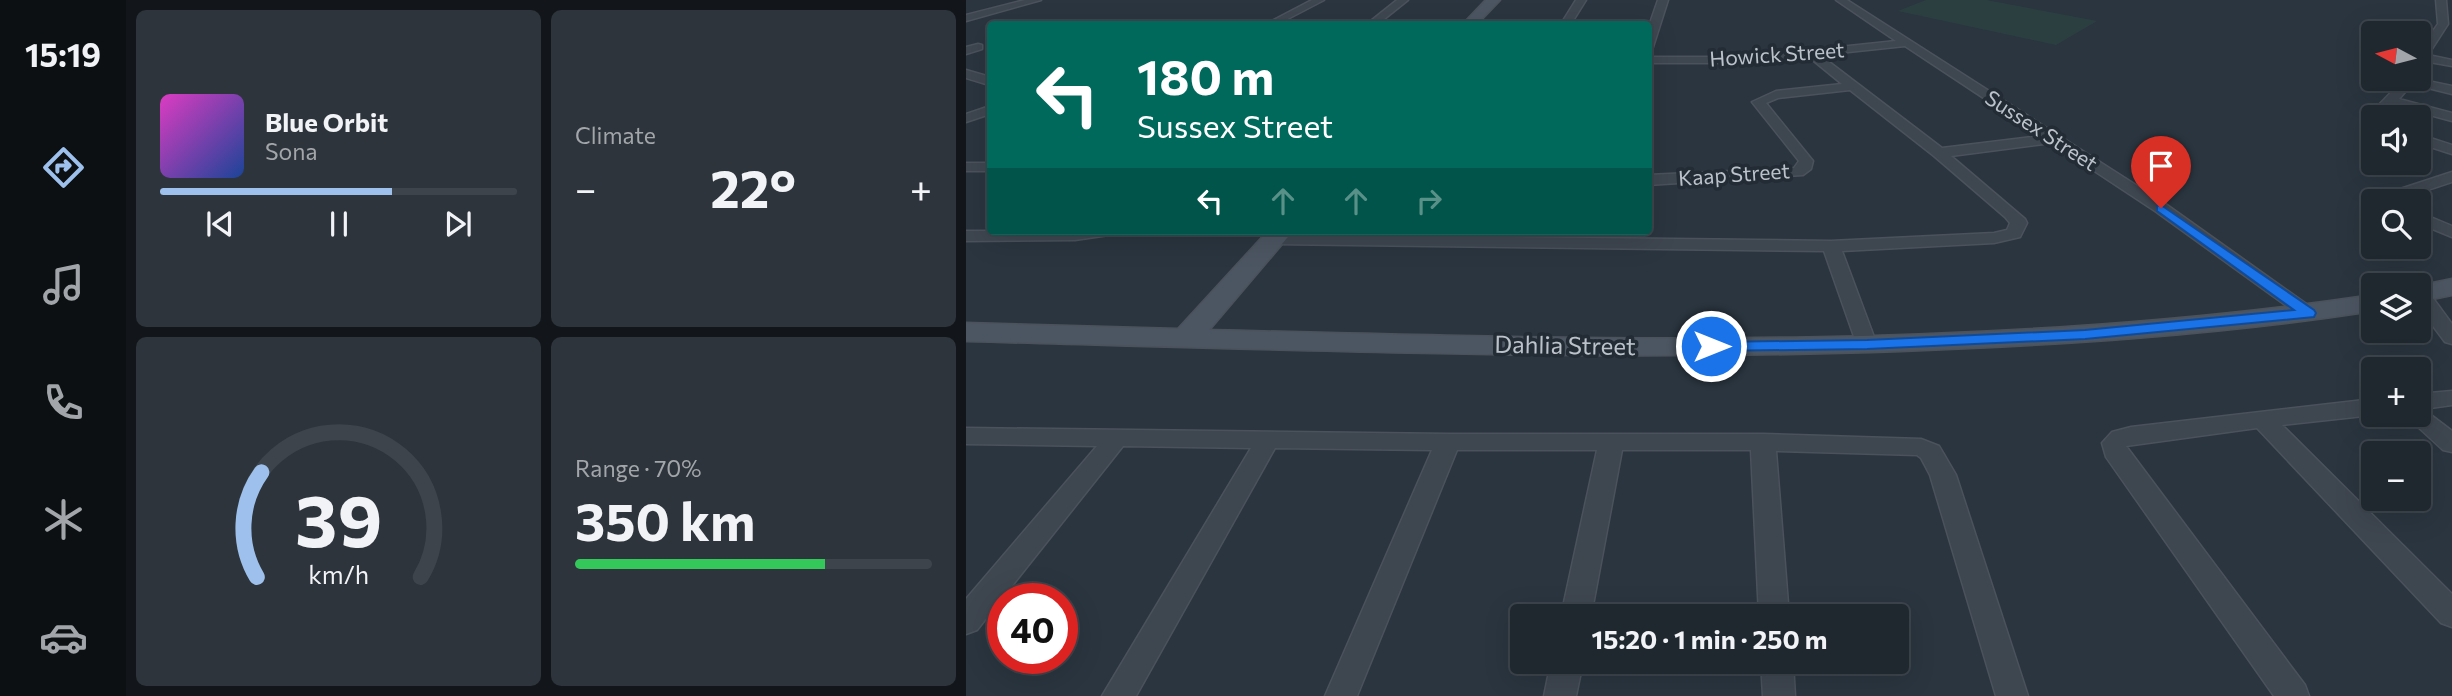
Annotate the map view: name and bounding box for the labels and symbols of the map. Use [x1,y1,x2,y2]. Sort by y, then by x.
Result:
north arrow [2361,21,2431,91]
street label: Howick Street [1709,36,1845,71]
street label: Sussex Street [1981,84,2103,175]
pin [2131,136,2191,208]
street label: Kaap Street [1677,157,1791,190]
position arrow [1674,309,1748,383]
street label: Dahlia Street [1494,329,1636,360]
speed limit sign: 40 [987,583,1078,674]

